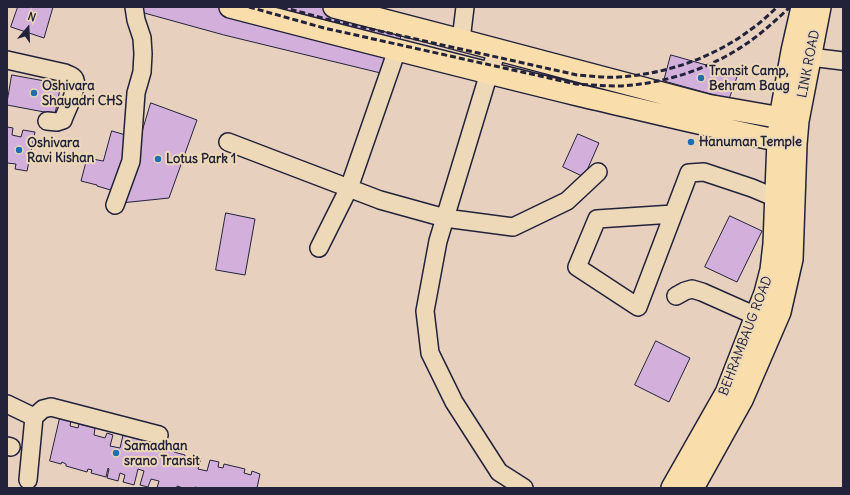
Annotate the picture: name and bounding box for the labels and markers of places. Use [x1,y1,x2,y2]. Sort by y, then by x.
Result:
place label: Transit Camp, Behram Baug [709,63,790,94]
marker: Transit Camp, Behram Baug [696,73,706,83]
place label: Oshivara Shayadri CHS [42,78,123,109]
marker: Oshivara Shayadri CHS [29,88,39,98]
place label: Hanuman Temple [699,134,802,150]
place label: Oshivara Ravi Kishan [27,135,94,166]
marker: Hanuman Temple [686,137,696,147]
marker: Oshivara Ravi Kishan [14,145,24,155]
place label: Lotus Park 1 [166,151,236,167]
marker: Lotus Park 1 [153,154,163,164]
place label: Samadhan srano Transit [124,438,200,469]
marker: Samadhan srano Transit [111,448,121,458]

